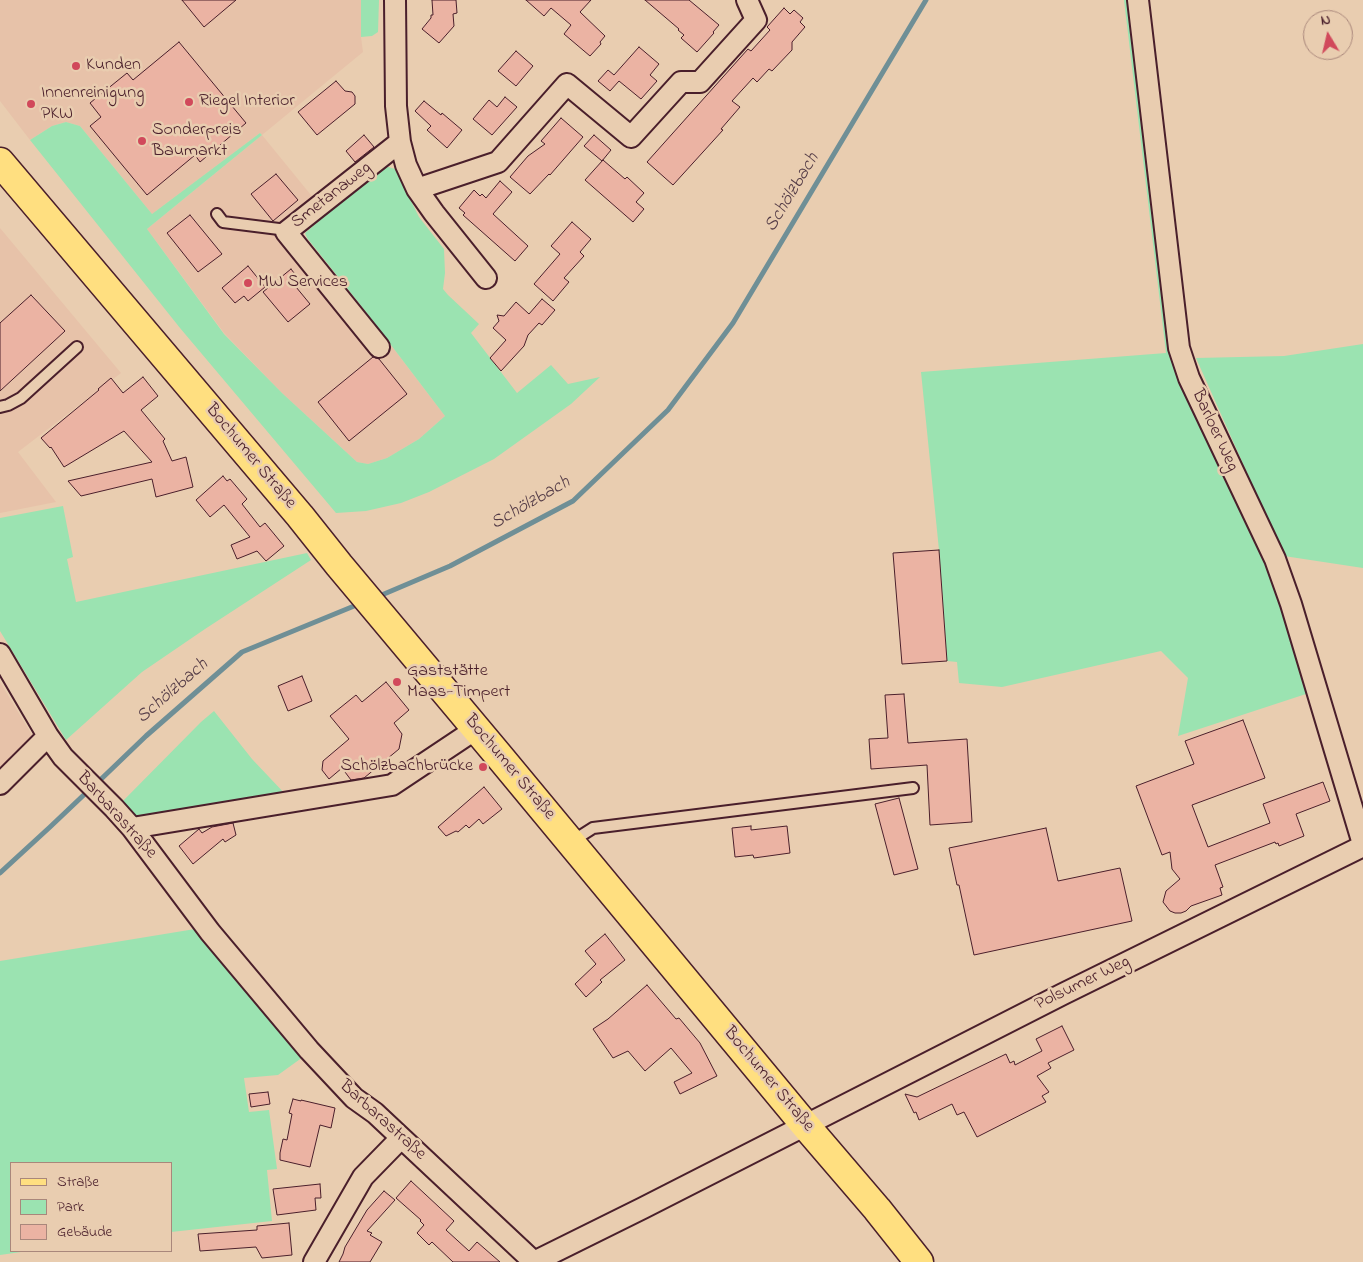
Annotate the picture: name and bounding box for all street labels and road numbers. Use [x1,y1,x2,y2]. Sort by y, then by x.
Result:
street label: Smetanaweg [288,158,376,234]
street label: Barloer Weg [1186,387,1242,475]
street label: Bochumer Straße [200,400,300,514]
street label: Bochumer Straße [459,711,559,825]
street label: Barbarastraße [71,768,161,864]
street label: Polsumer Weg [1032,952,1134,1016]
street label: Bochumer Straße [718,1023,818,1137]
street label: Barbarastraße [334,1076,430,1166]

